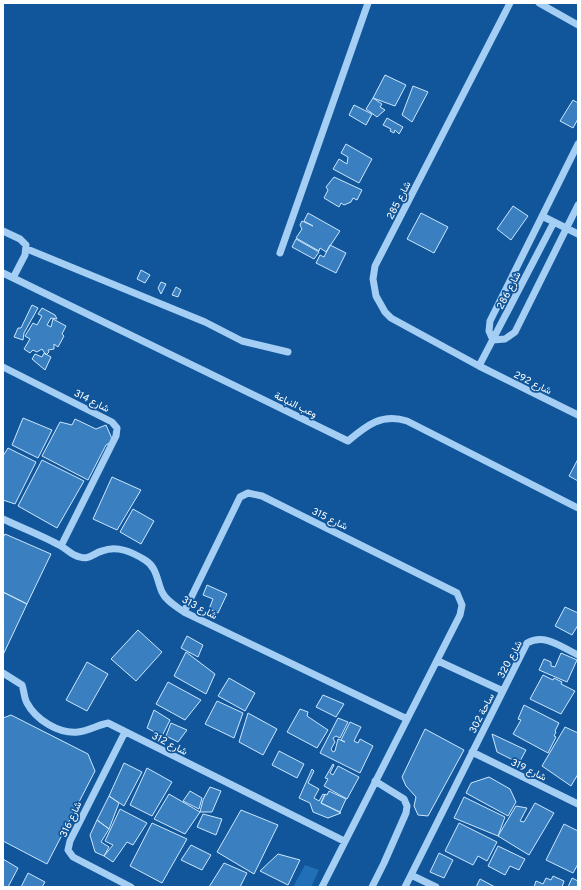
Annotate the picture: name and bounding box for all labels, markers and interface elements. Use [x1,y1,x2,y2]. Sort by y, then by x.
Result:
street label: شارع 285 [384,179,414,222]
street label: شارع 286 [494,270,524,312]
street label: شارع 292 [511,369,554,398]
street label: شارع 314 [71,387,111,416]
street label: وعب النباعة [272,389,319,421]
street label: شارع 315 [309,505,350,534]
street label: شارع 313 [179,594,219,623]
street label: شارع 320 [495,639,526,681]
street label: ساحة 302 [467,691,498,736]
street label: شارع 312 [149,730,189,759]
street label: شارع 319 [508,756,548,785]
street label: شارع 316 [57,799,85,840]

